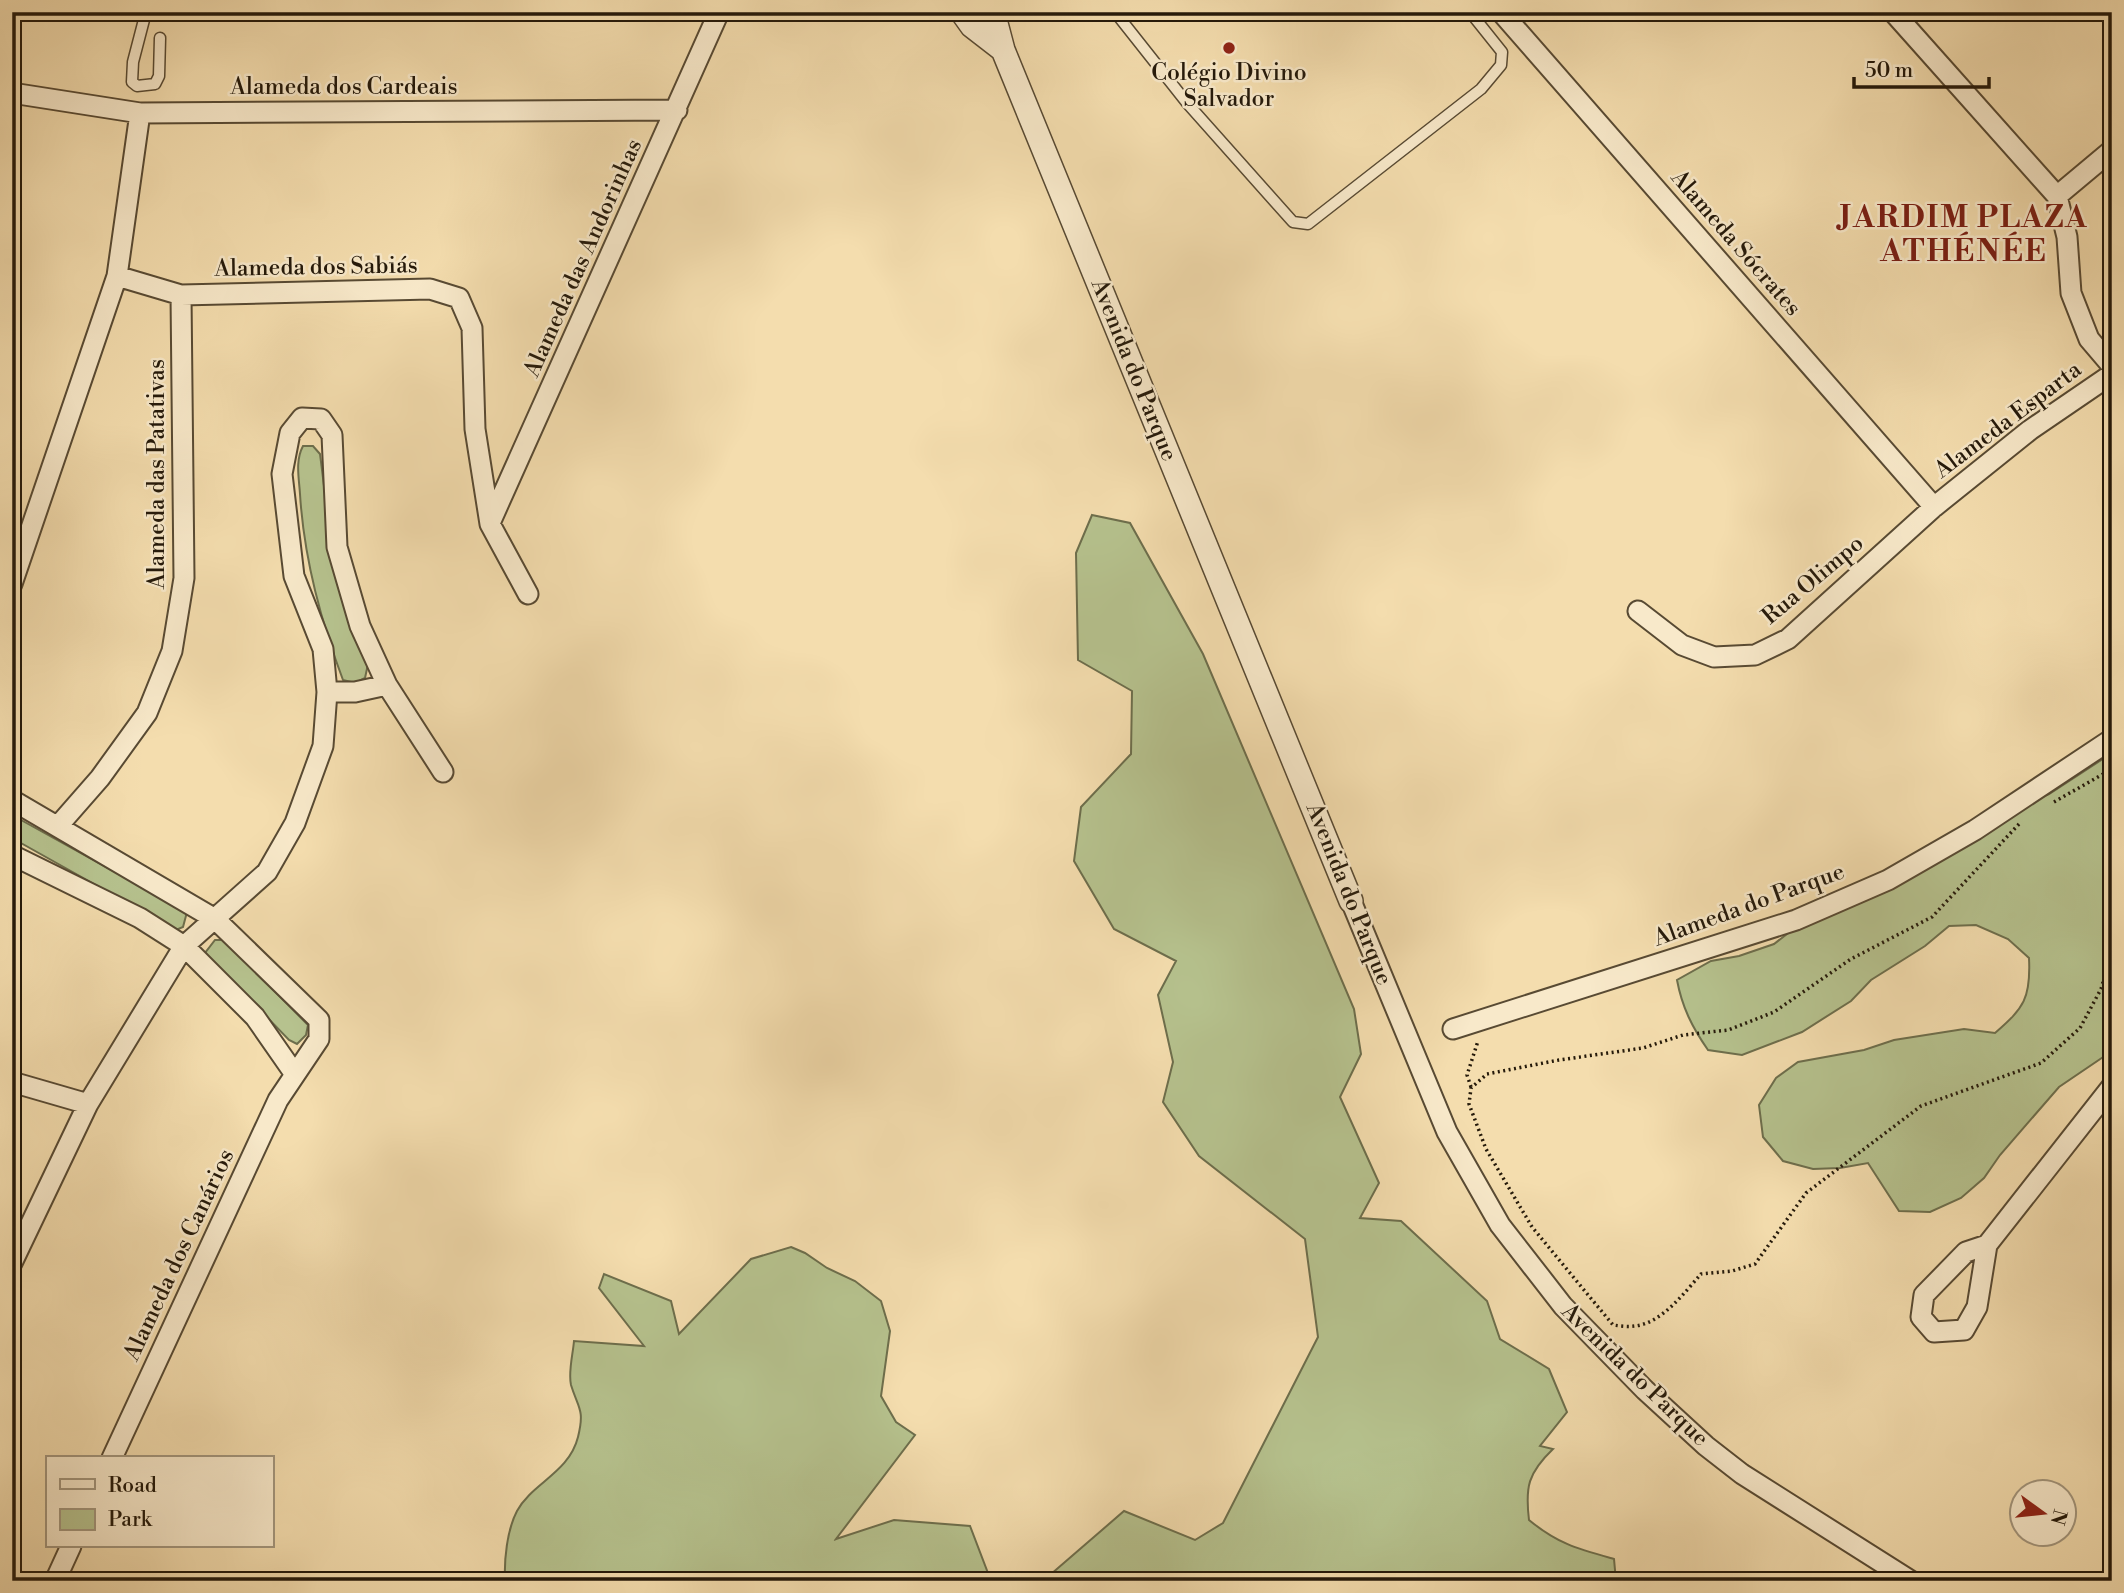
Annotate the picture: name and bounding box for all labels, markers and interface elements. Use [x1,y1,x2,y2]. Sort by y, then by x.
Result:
marker: Colégio Divino Salvador [1221,40,1237,56]
scale bar [1854,46,1989,90]
text: 50 m [1865,58,1913,84]
place label: Colégio Divino Salvador [1151,59,1307,113]
street label: Alameda dos Cardeais [229,73,458,101]
street label: Alameda das Andorinhas [517,135,648,382]
street label: Alameda Sócrates [1664,164,1807,322]
district label: JARDIM PLAZA ATHÉNÉE [1835,199,2089,271]
street label: Alameda dos Sabiás [213,251,418,283]
street label: Avenida do Parque [1084,274,1183,465]
street label: Alameda Esparta [1928,355,2087,485]
street label: Alameda das Patativas [143,359,171,590]
street label: Rua Olimpo [1756,529,1870,631]
street label: Avenida do Parque [1299,798,1398,989]
street label: Alameda do Parque [1649,857,1848,953]
street label: Alameda dos Canários [117,1145,240,1366]
street label: Avenida do Parque [1555,1297,1714,1452]
legend [46,1456,273,1548]
text: Road [108,1473,157,1499]
north arrow [2008,1478,2078,1548]
text: Park [108,1507,153,1533]
text: N [2045,1507,2072,1528]

